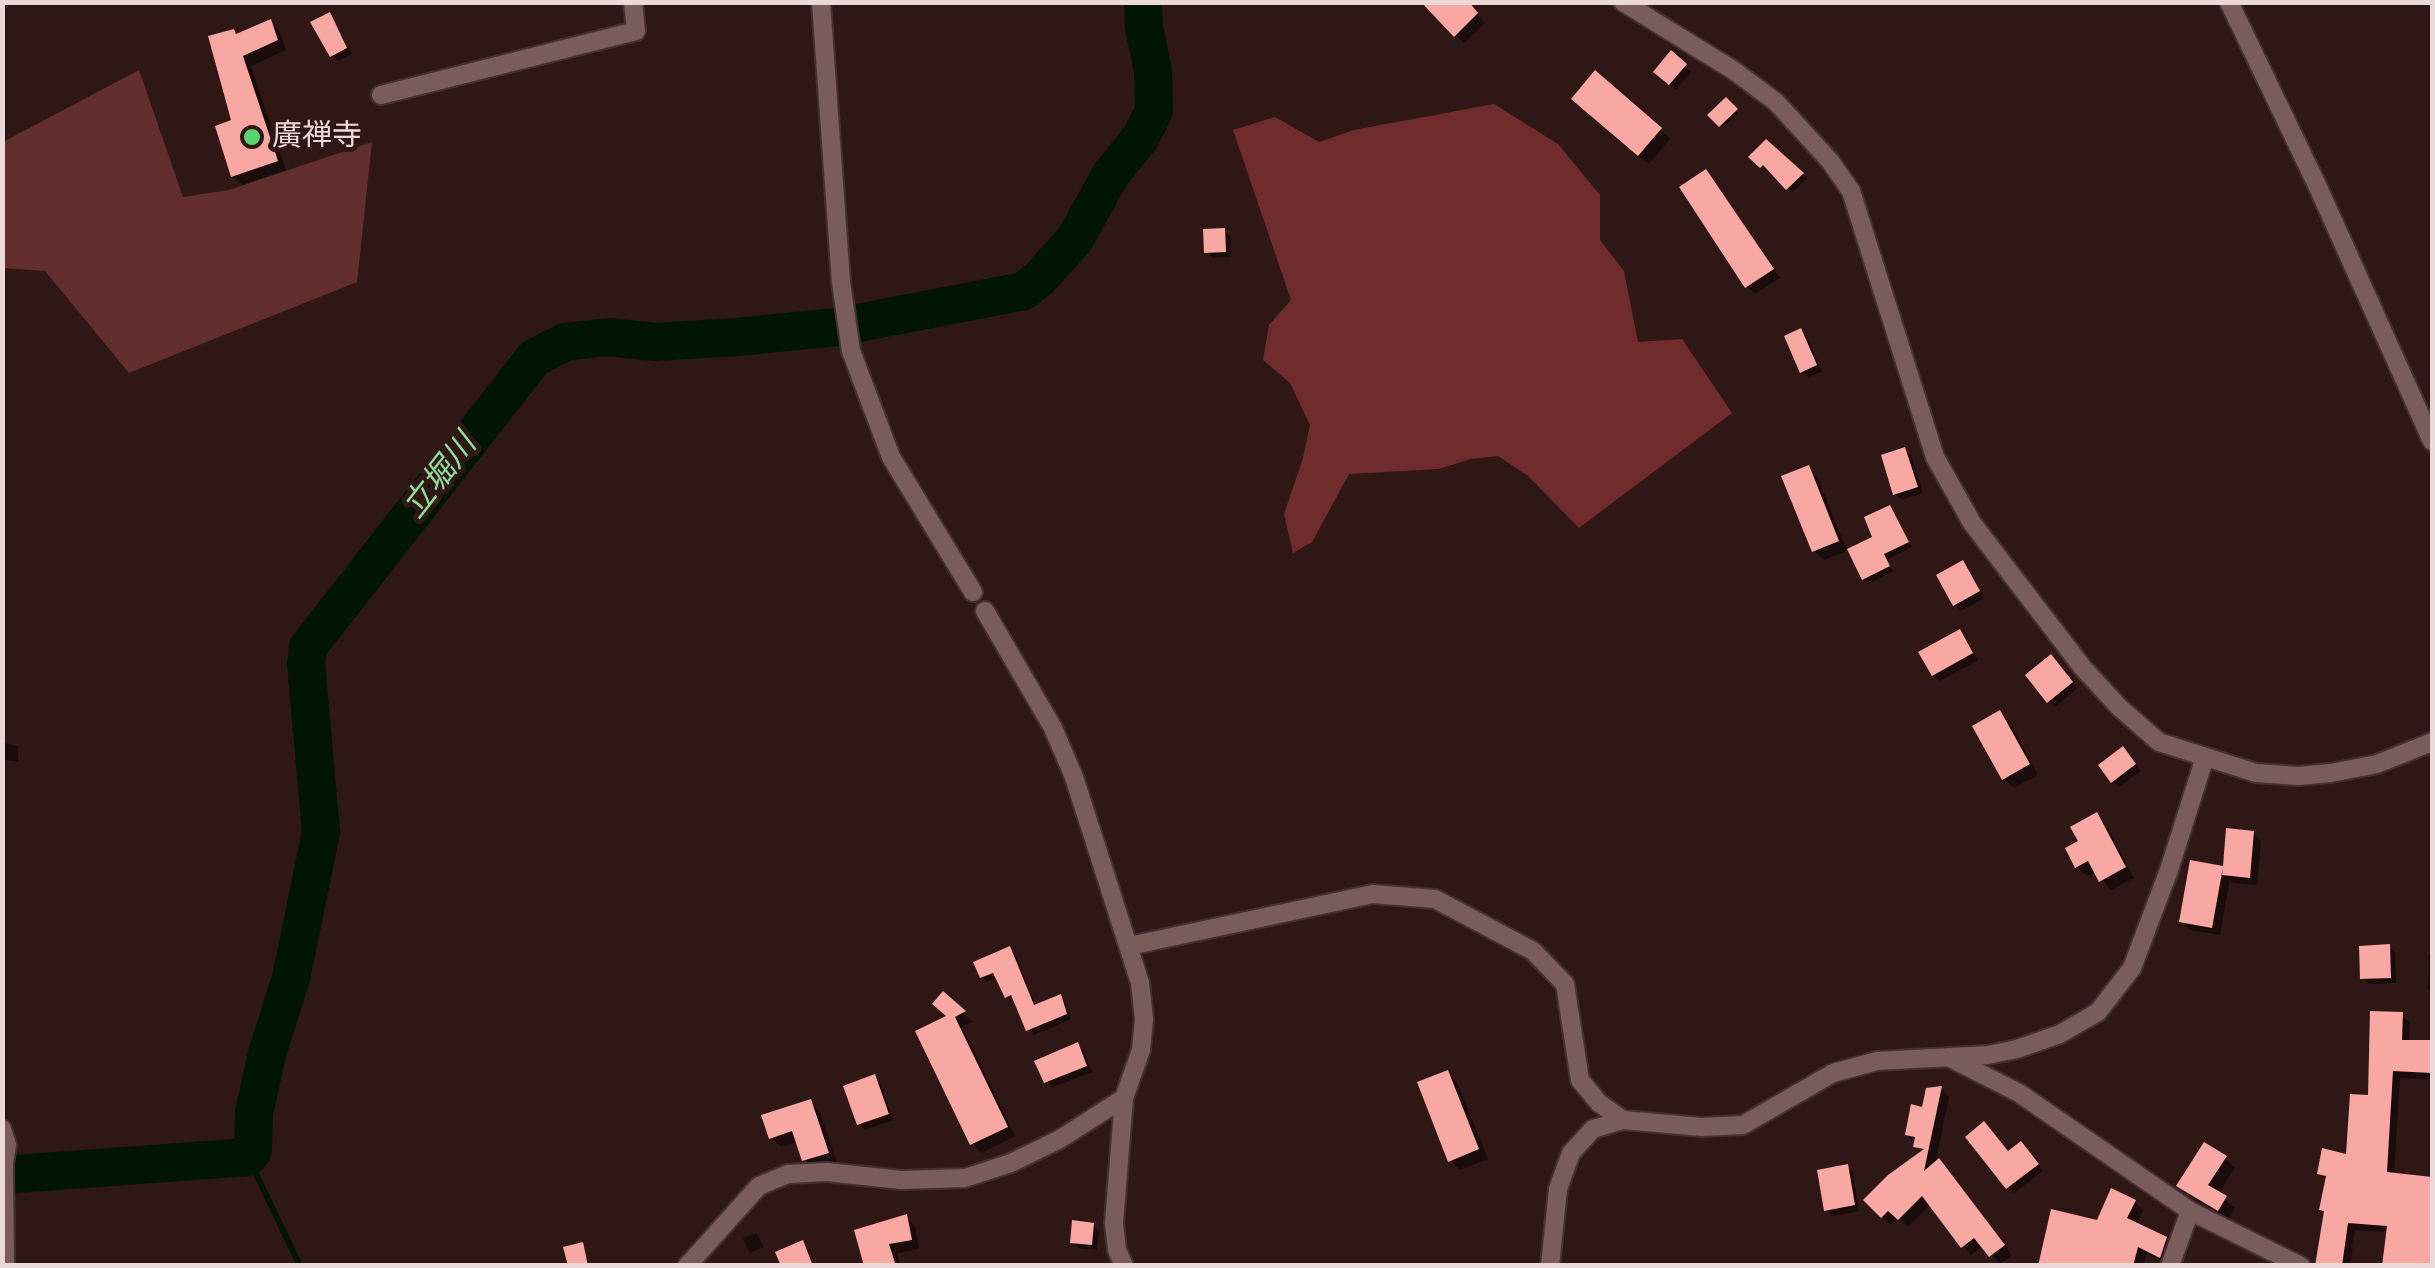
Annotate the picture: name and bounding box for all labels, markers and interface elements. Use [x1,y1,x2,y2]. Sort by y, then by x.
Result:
place label: 廣禅寺 [272,119,362,155]
marker: 廣禅寺 [241,126,263,148]
water label: 立堀川 [396,427,486,527]

